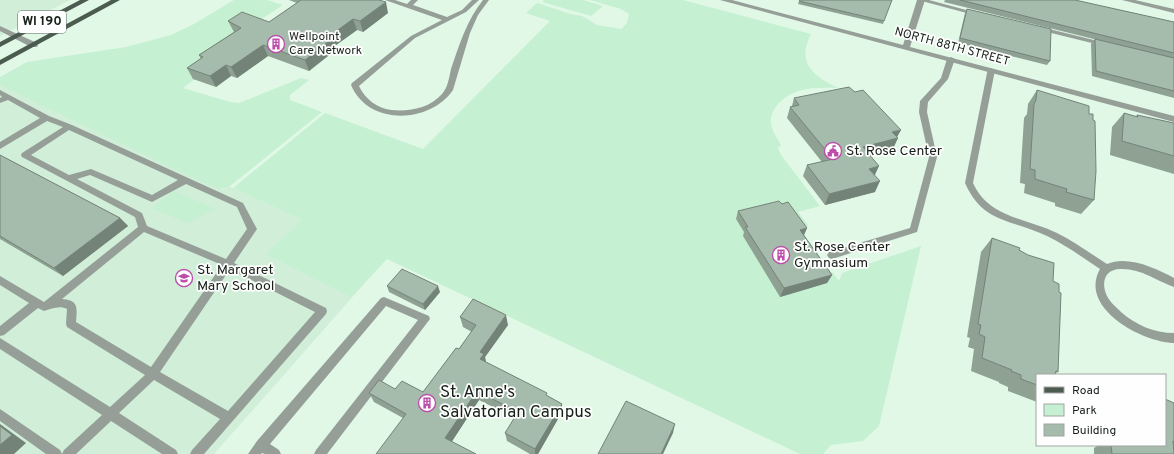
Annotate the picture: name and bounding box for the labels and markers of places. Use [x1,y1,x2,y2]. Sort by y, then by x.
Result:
place label: Wellpoint Care Network [289,29,362,59]
building icon: Wellpoint Care Network [266,34,286,54]
public building icon: St. Rose Center [823,141,843,161]
place label: St. Rose Center [846,143,943,160]
place label: St. Rose Center Gymnasium [794,239,891,272]
building icon: St. Rose Center Gymnasium [771,245,791,265]
place label: St. Margaret Mary School [197,262,274,295]
school or university icon: St. Margaret Mary School [174,268,194,288]
place label: St. Anne's Salvatorian Campus [440,382,592,424]
building icon: St. Anne's Salvatorian Campus [417,393,437,413]

